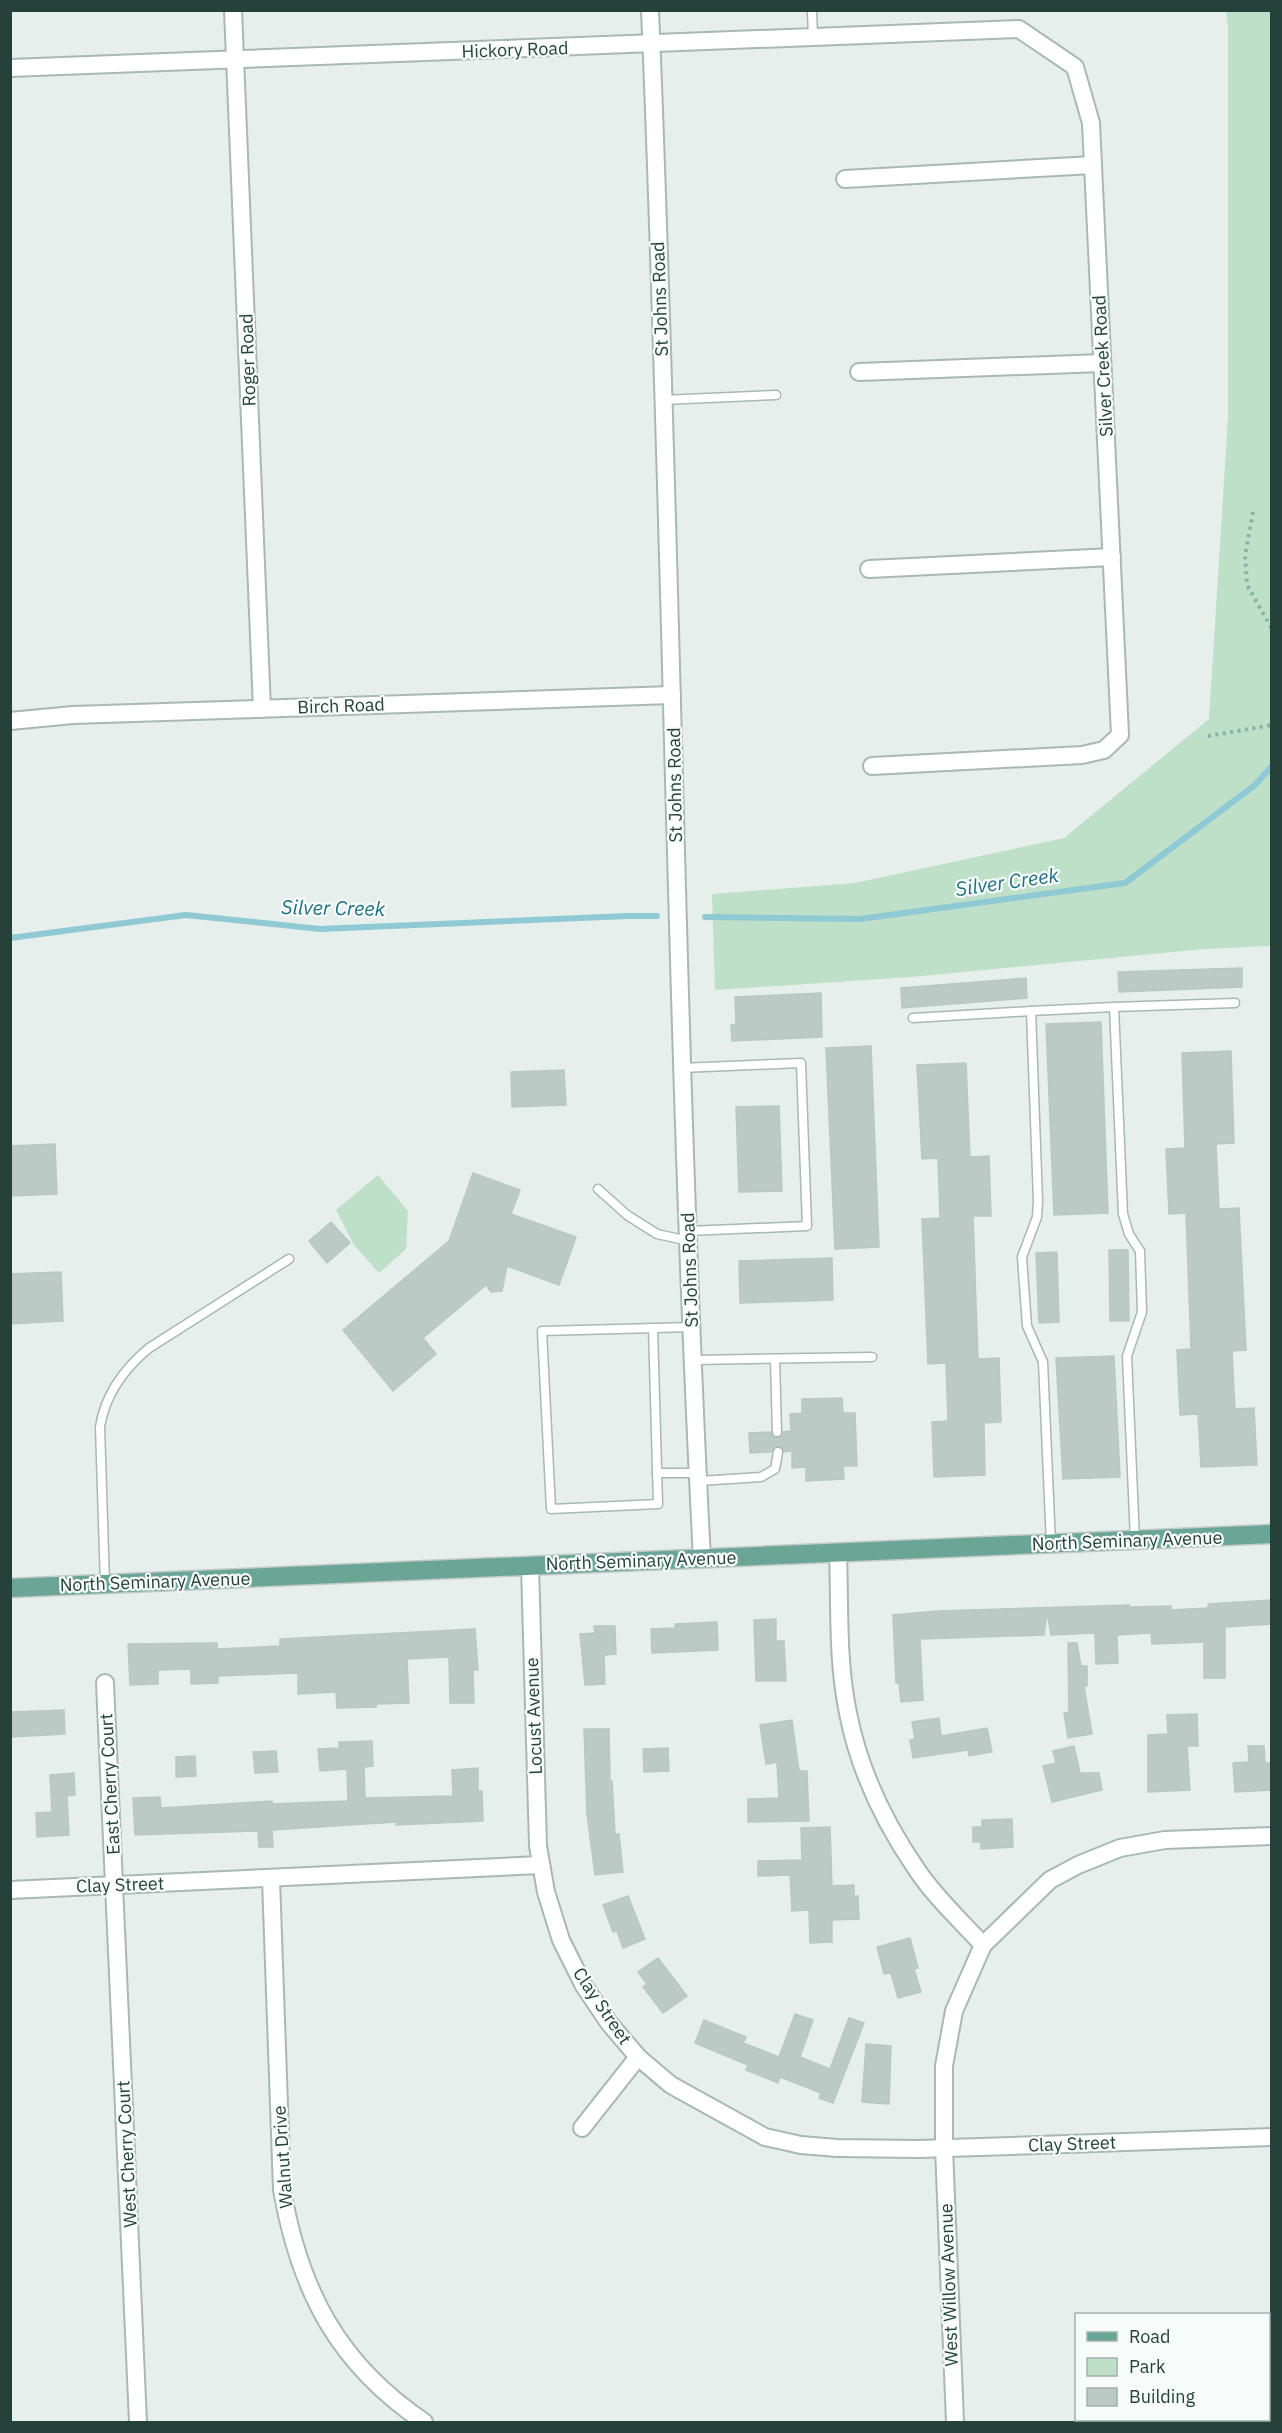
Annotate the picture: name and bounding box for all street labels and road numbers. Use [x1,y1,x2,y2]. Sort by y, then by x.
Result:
street label: Hickory Road [461,36,569,63]
street label: St Johns Road [646,241,673,357]
street label: Silver Creek Road [1087,295,1118,437]
street label: Roger Road [234,313,261,407]
street label: Birch Road [297,692,385,719]
street label: St Johns Road [662,727,687,843]
street label: St Johns Road [676,1212,703,1328]
street label: North Seminary Avenue [1031,1526,1223,1555]
street label: North Seminary Avenue [545,1546,737,1575]
street label: North Seminary Avenue [59,1567,251,1596]
street label: Locust Avenue [520,1657,547,1775]
street label: East Cherry Court [94,1713,125,1855]
street label: Clay Street [76,1871,164,1898]
street label: Clay Street [568,1963,637,2049]
street label: West Cherry Court [111,2080,142,2228]
street label: Walnut Drive [267,2105,298,2209]
street label: Clay Street [1028,2130,1116,2157]
street label: West Willow Avenue [934,2203,963,2367]

